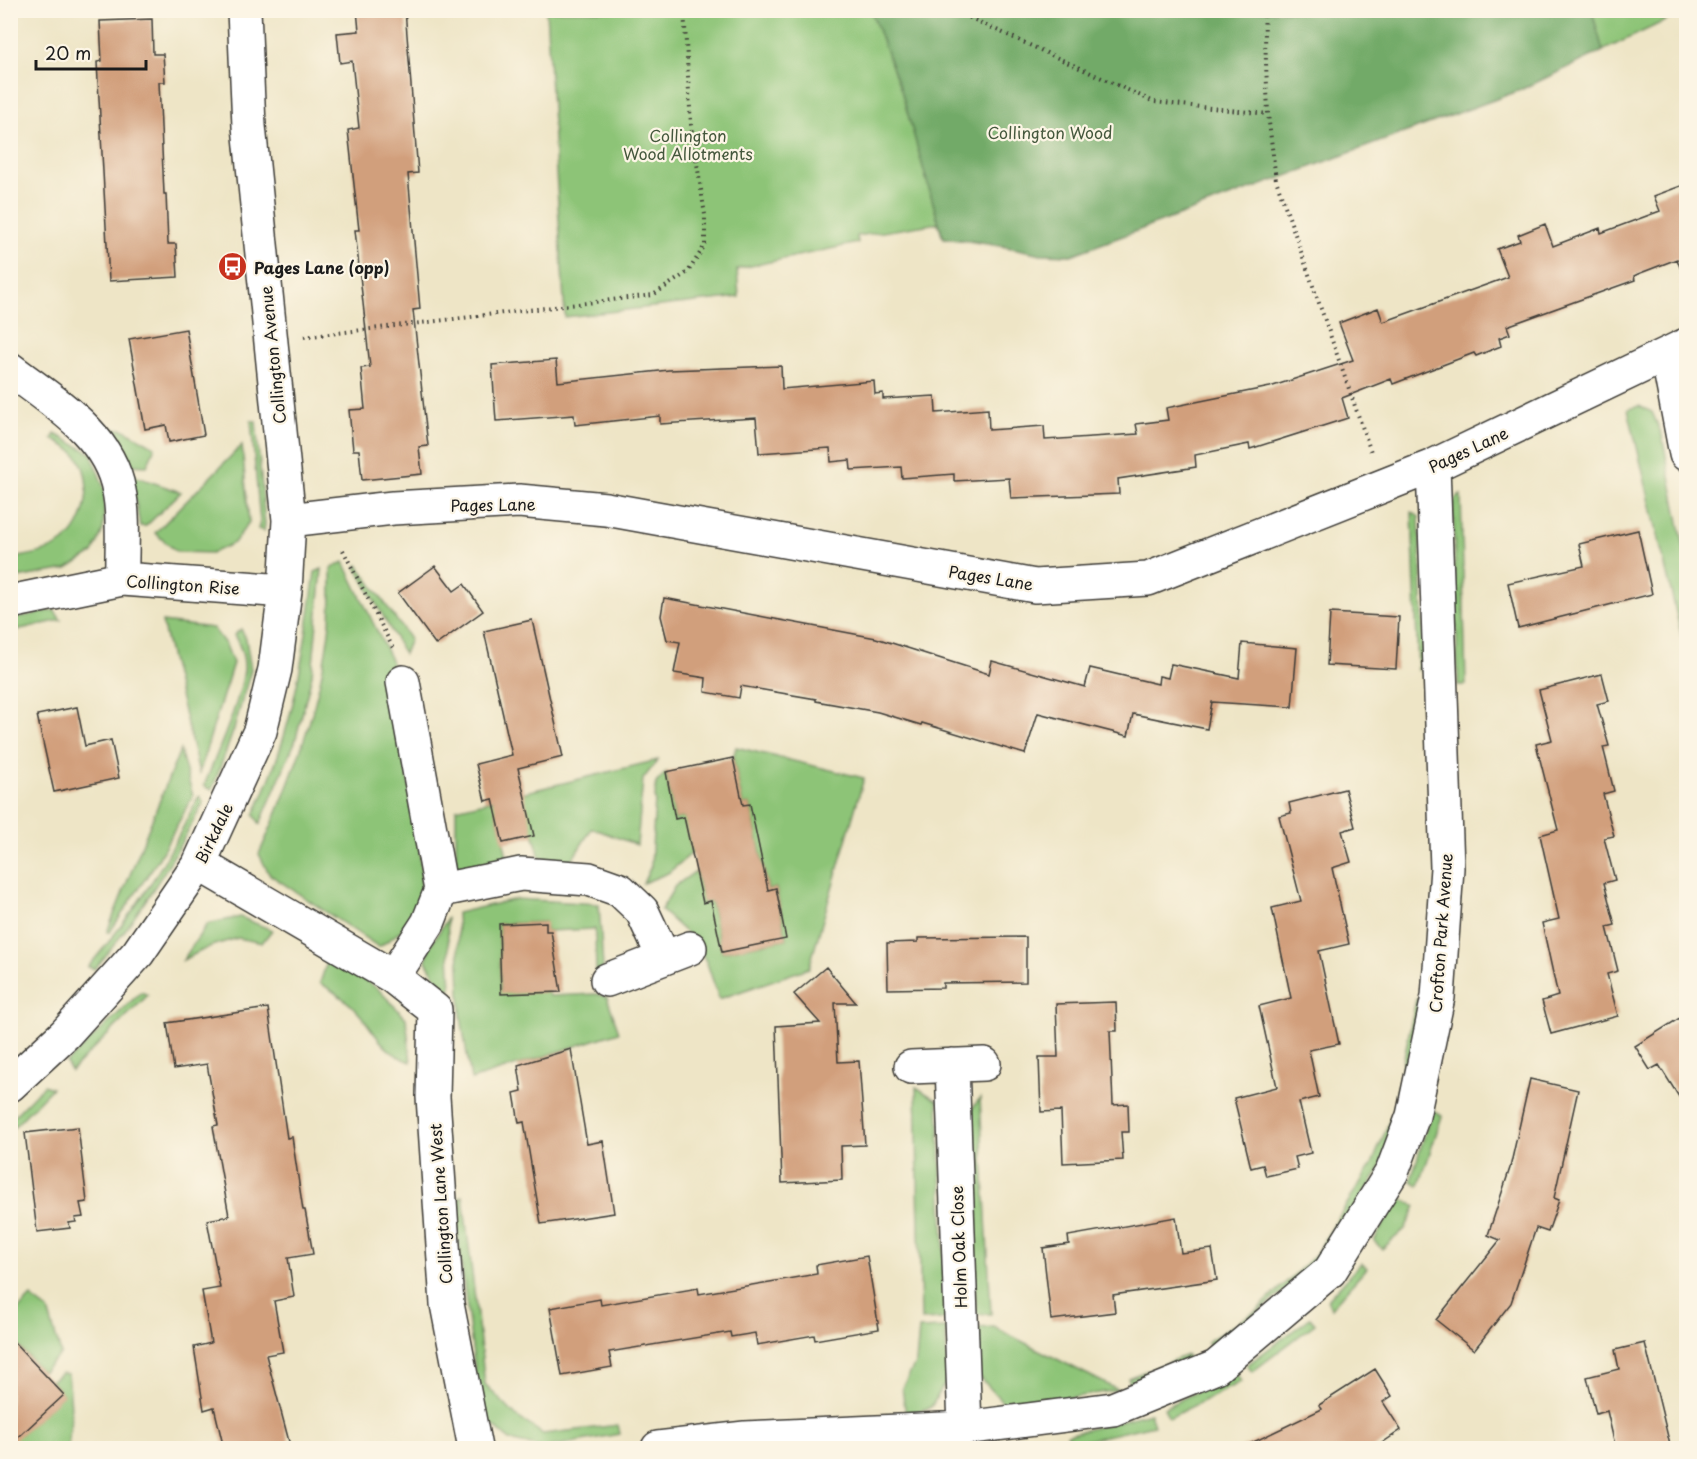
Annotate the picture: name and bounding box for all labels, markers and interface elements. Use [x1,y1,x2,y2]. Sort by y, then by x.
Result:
scale bar [36,33,146,71]
text: 20 m [45,39,91,66]
park label: Collington Wood [988,120,1112,144]
park label: Collington Wood Allotments [623,123,753,165]
bus stop icon: Pages Lane (opp) [217,251,249,283]
place label: Pages Lane (opp) [254,255,390,279]
street label: Collington Avenue [253,285,291,425]
street label: Pages Lane [1424,420,1512,478]
street label: Pages Lane [450,491,536,517]
street label: Pages Lane [947,558,1035,596]
street label: Collington Rise [125,568,241,600]
street label: Birkdale [188,798,238,868]
street label: Crofton Park Avenue [1422,852,1458,1014]
street label: Collington Lane West [422,1123,458,1285]
street label: Holm Oak Close [944,1185,972,1309]

